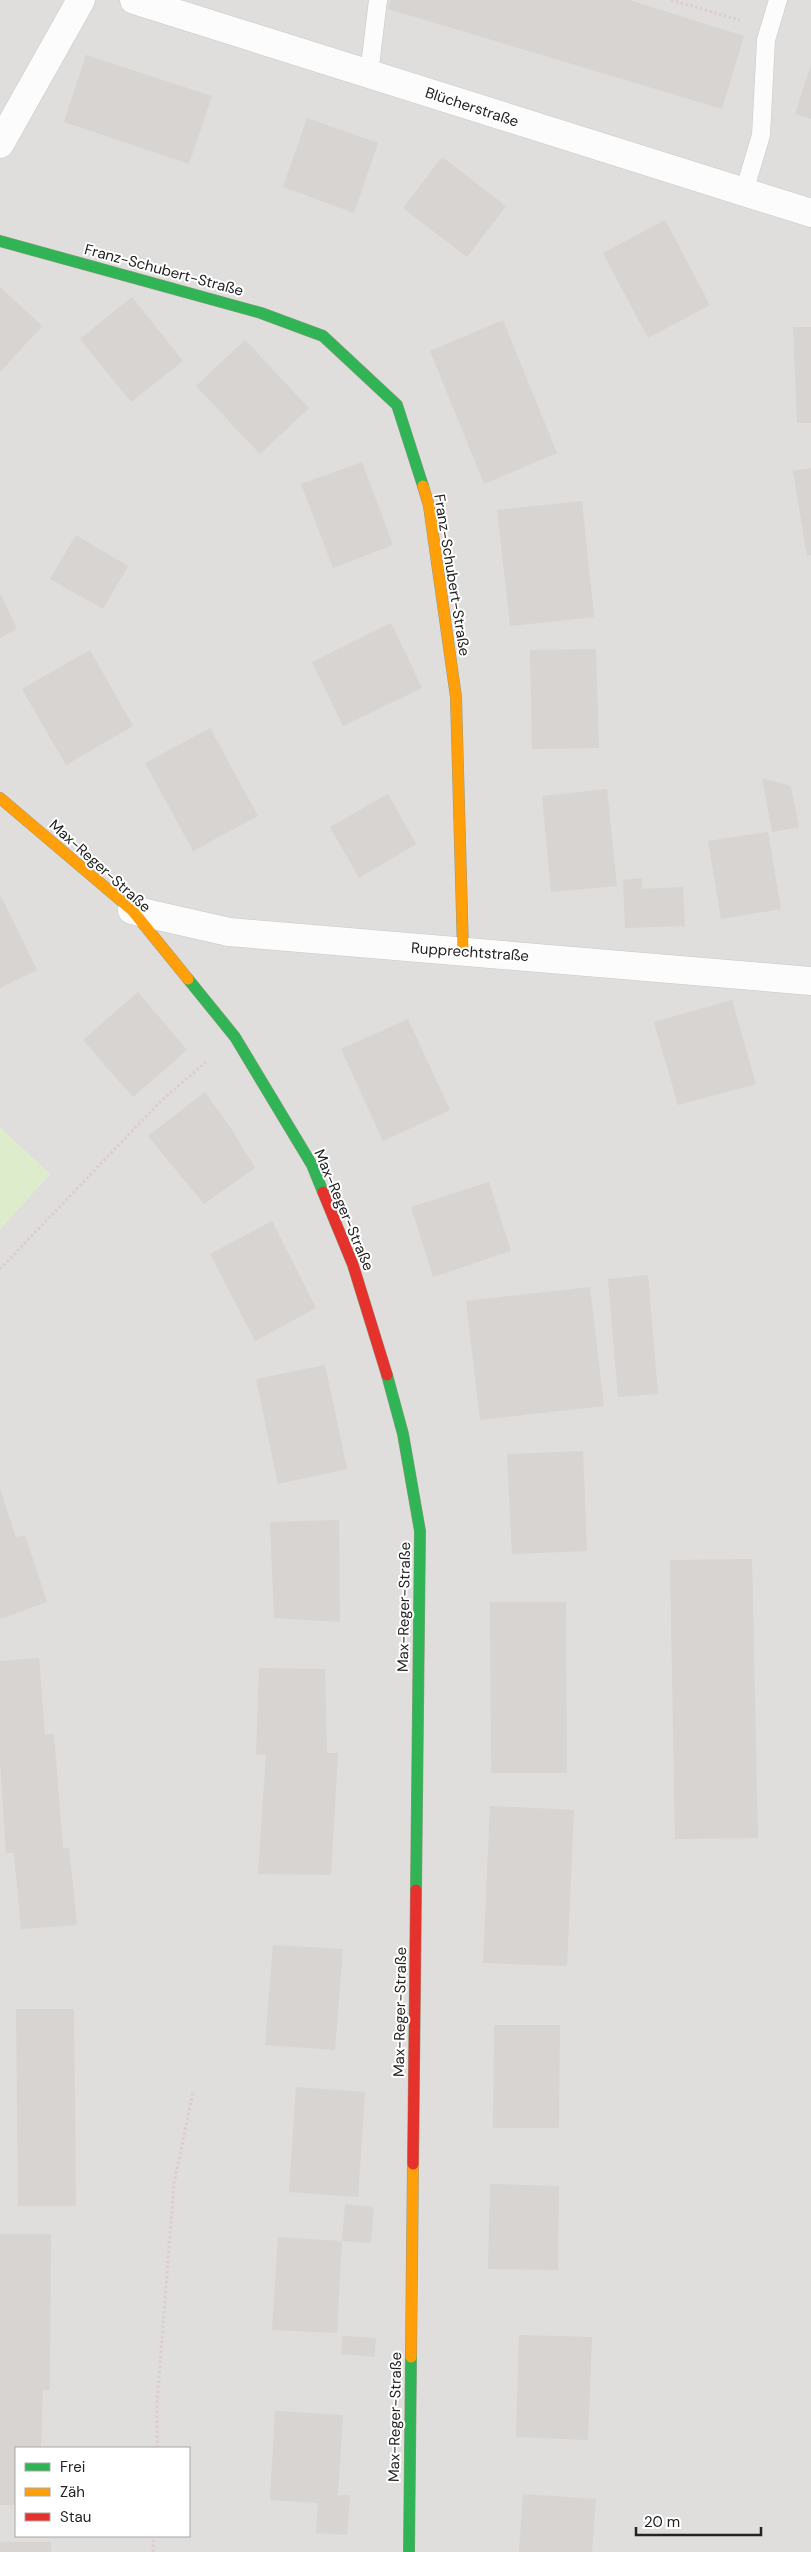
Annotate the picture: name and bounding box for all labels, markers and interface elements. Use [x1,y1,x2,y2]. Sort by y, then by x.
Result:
street label: Blücherstraße [423,82,521,132]
street label: Franz-Schubert-Straße [82,239,246,301]
street label: Franz-Schubert-Straße [429,493,475,657]
street label: Max-Reger-Straße [45,815,155,917]
street label: Rupprechtstraße [410,938,530,966]
street label: Max-Reger-Straße [309,1146,379,1274]
street label: Max-Reger-Straße [393,1542,415,1672]
street label: Max-Reger-Straße [389,1947,411,2077]
street label: Max-Reger-Straße [384,2352,406,2482]
legend [15,2447,190,2537]
text: Frei [60,2457,85,2477]
text: Zäh [60,2482,85,2502]
scale bar [636,2504,761,2536]
text: Stau [60,2507,91,2527]
text: 20 m [644,2512,680,2532]

